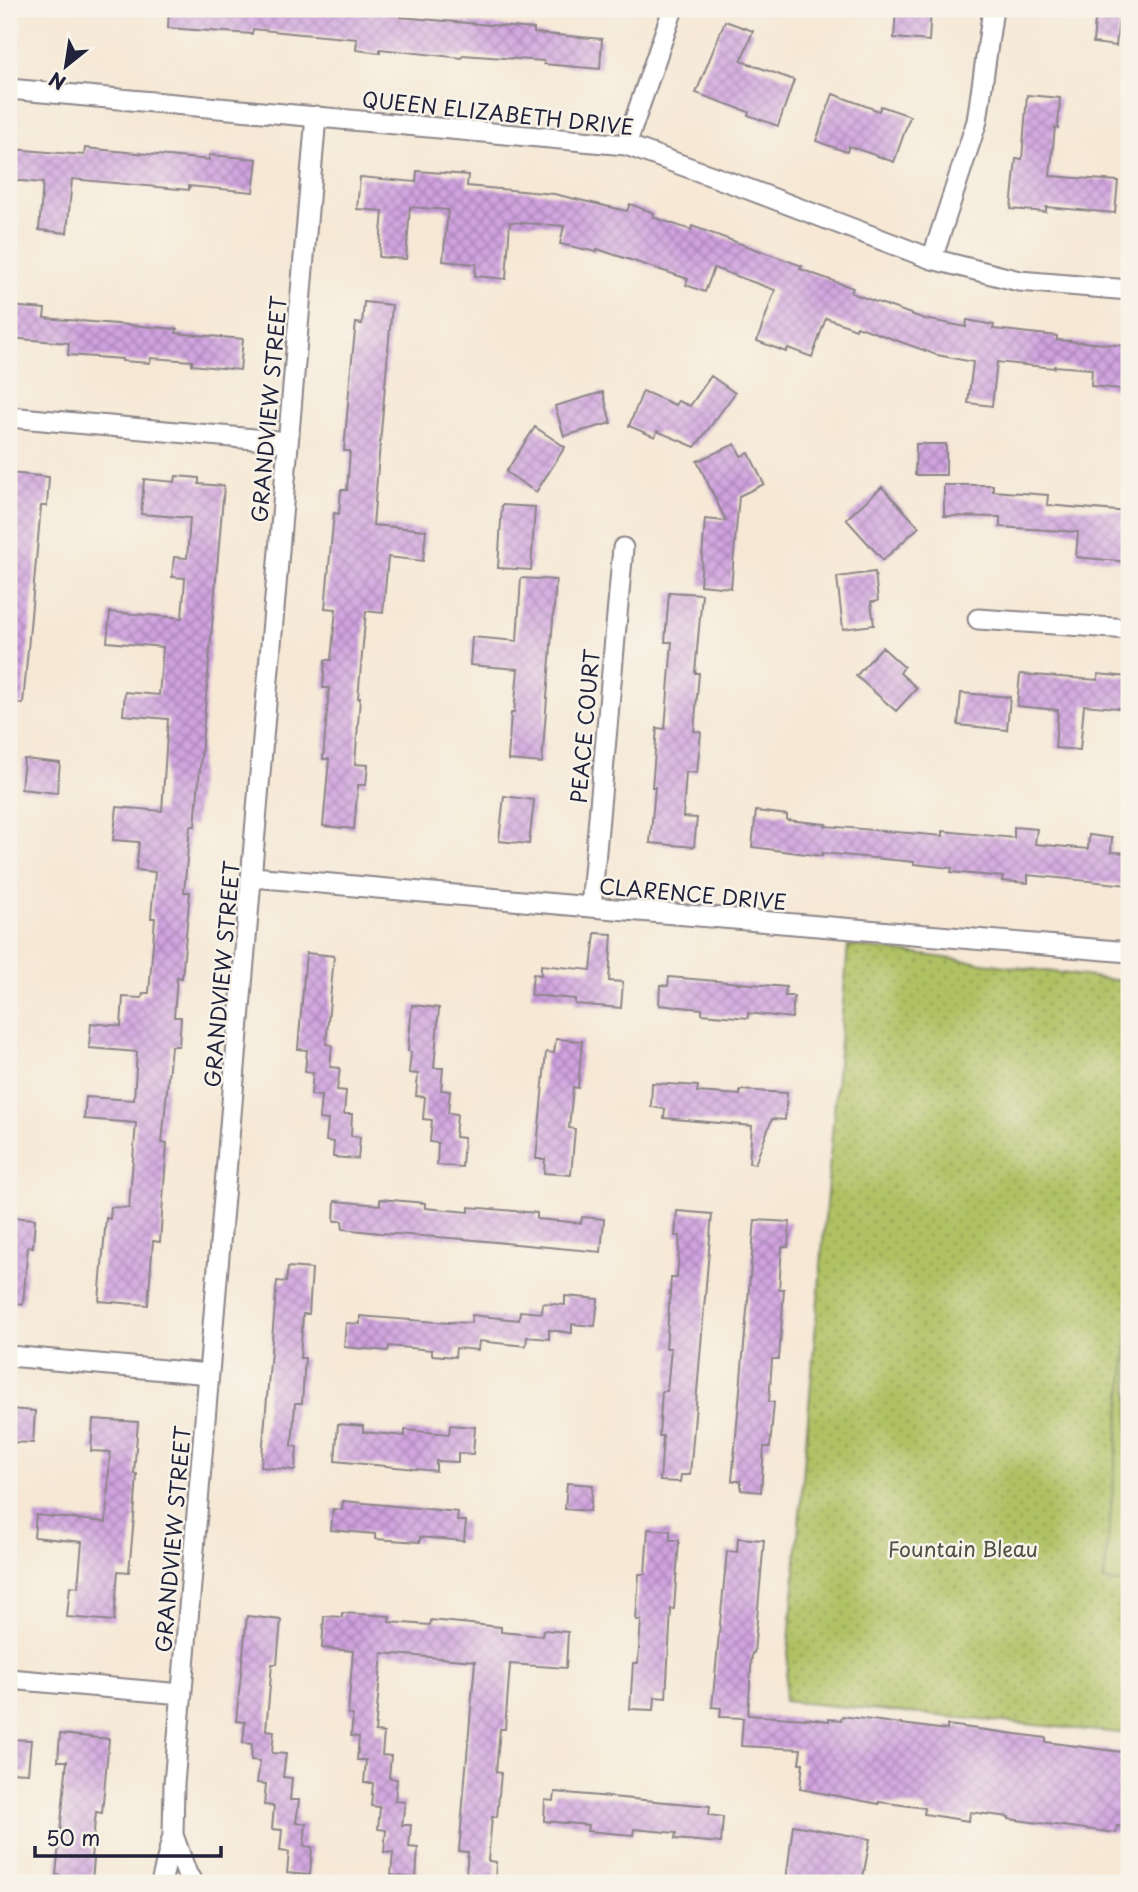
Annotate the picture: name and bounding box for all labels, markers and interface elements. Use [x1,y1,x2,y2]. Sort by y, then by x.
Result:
north arrow [32,32,102,102]
text: N [43,66,71,97]
street label: QUEEN ELIZABETH DRIVE [361,82,635,142]
street label: GRANDVIEW STREET [242,294,294,524]
street label: PEACE COURT [561,647,607,804]
street label: GRANDVIEW STREET [195,859,247,1089]
street label: CLARENCE DRIVE [598,869,788,917]
street label: GRANDVIEW STREET [146,1424,198,1654]
park label: Fountain Bleau [888,1532,1038,1564]
scale bar [35,1815,220,1859]
text: 50 m [46,1821,100,1853]

